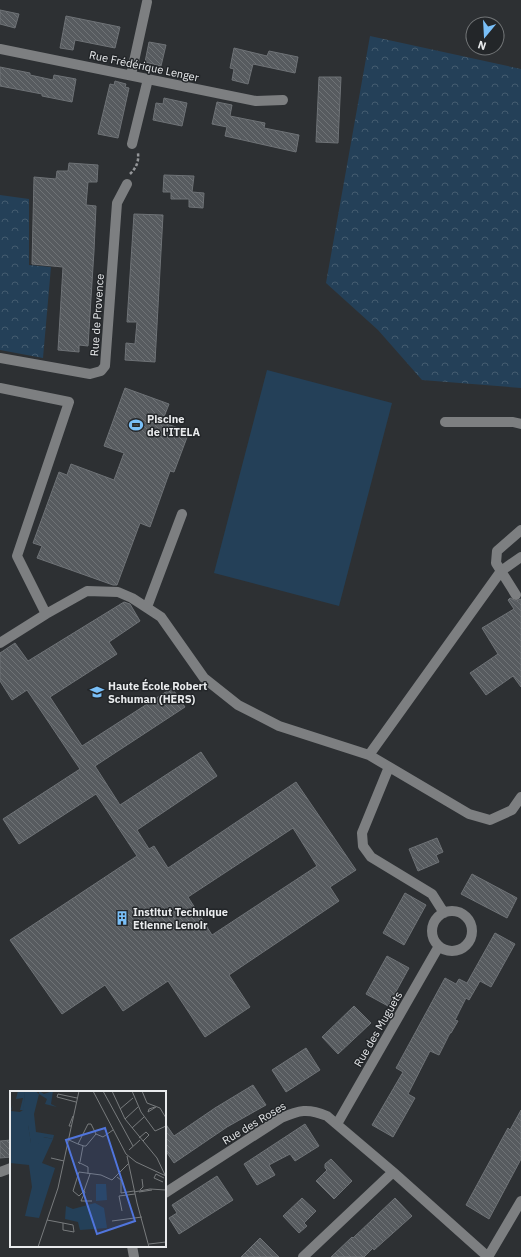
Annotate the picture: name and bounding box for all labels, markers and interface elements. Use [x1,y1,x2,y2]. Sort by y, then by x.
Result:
north arrow [465,16,505,56]
text: N [476,38,488,53]
street label: Rue Frédérique Lenger [88,48,200,84]
street label: Rue de Provence [87,273,107,357]
place label: Piscine de l'ITELA [147,412,201,439]
sports icon: Piscine de l'ITELA [128,417,144,433]
place label: Haute École Robert Schuman (HERS) [108,678,207,706]
school or university icon: Haute École Robert Schuman (HERS) [89,684,105,700]
place label: Institut Technique Etienne Lenoir [133,905,228,932]
building icon: Institut Technique Etienne Lenoir [114,910,130,926]
street label: Rue des Muguets [351,989,405,1069]
inset map [10,1091,166,1247]
street label: Rue des Roses [219,1098,289,1148]

